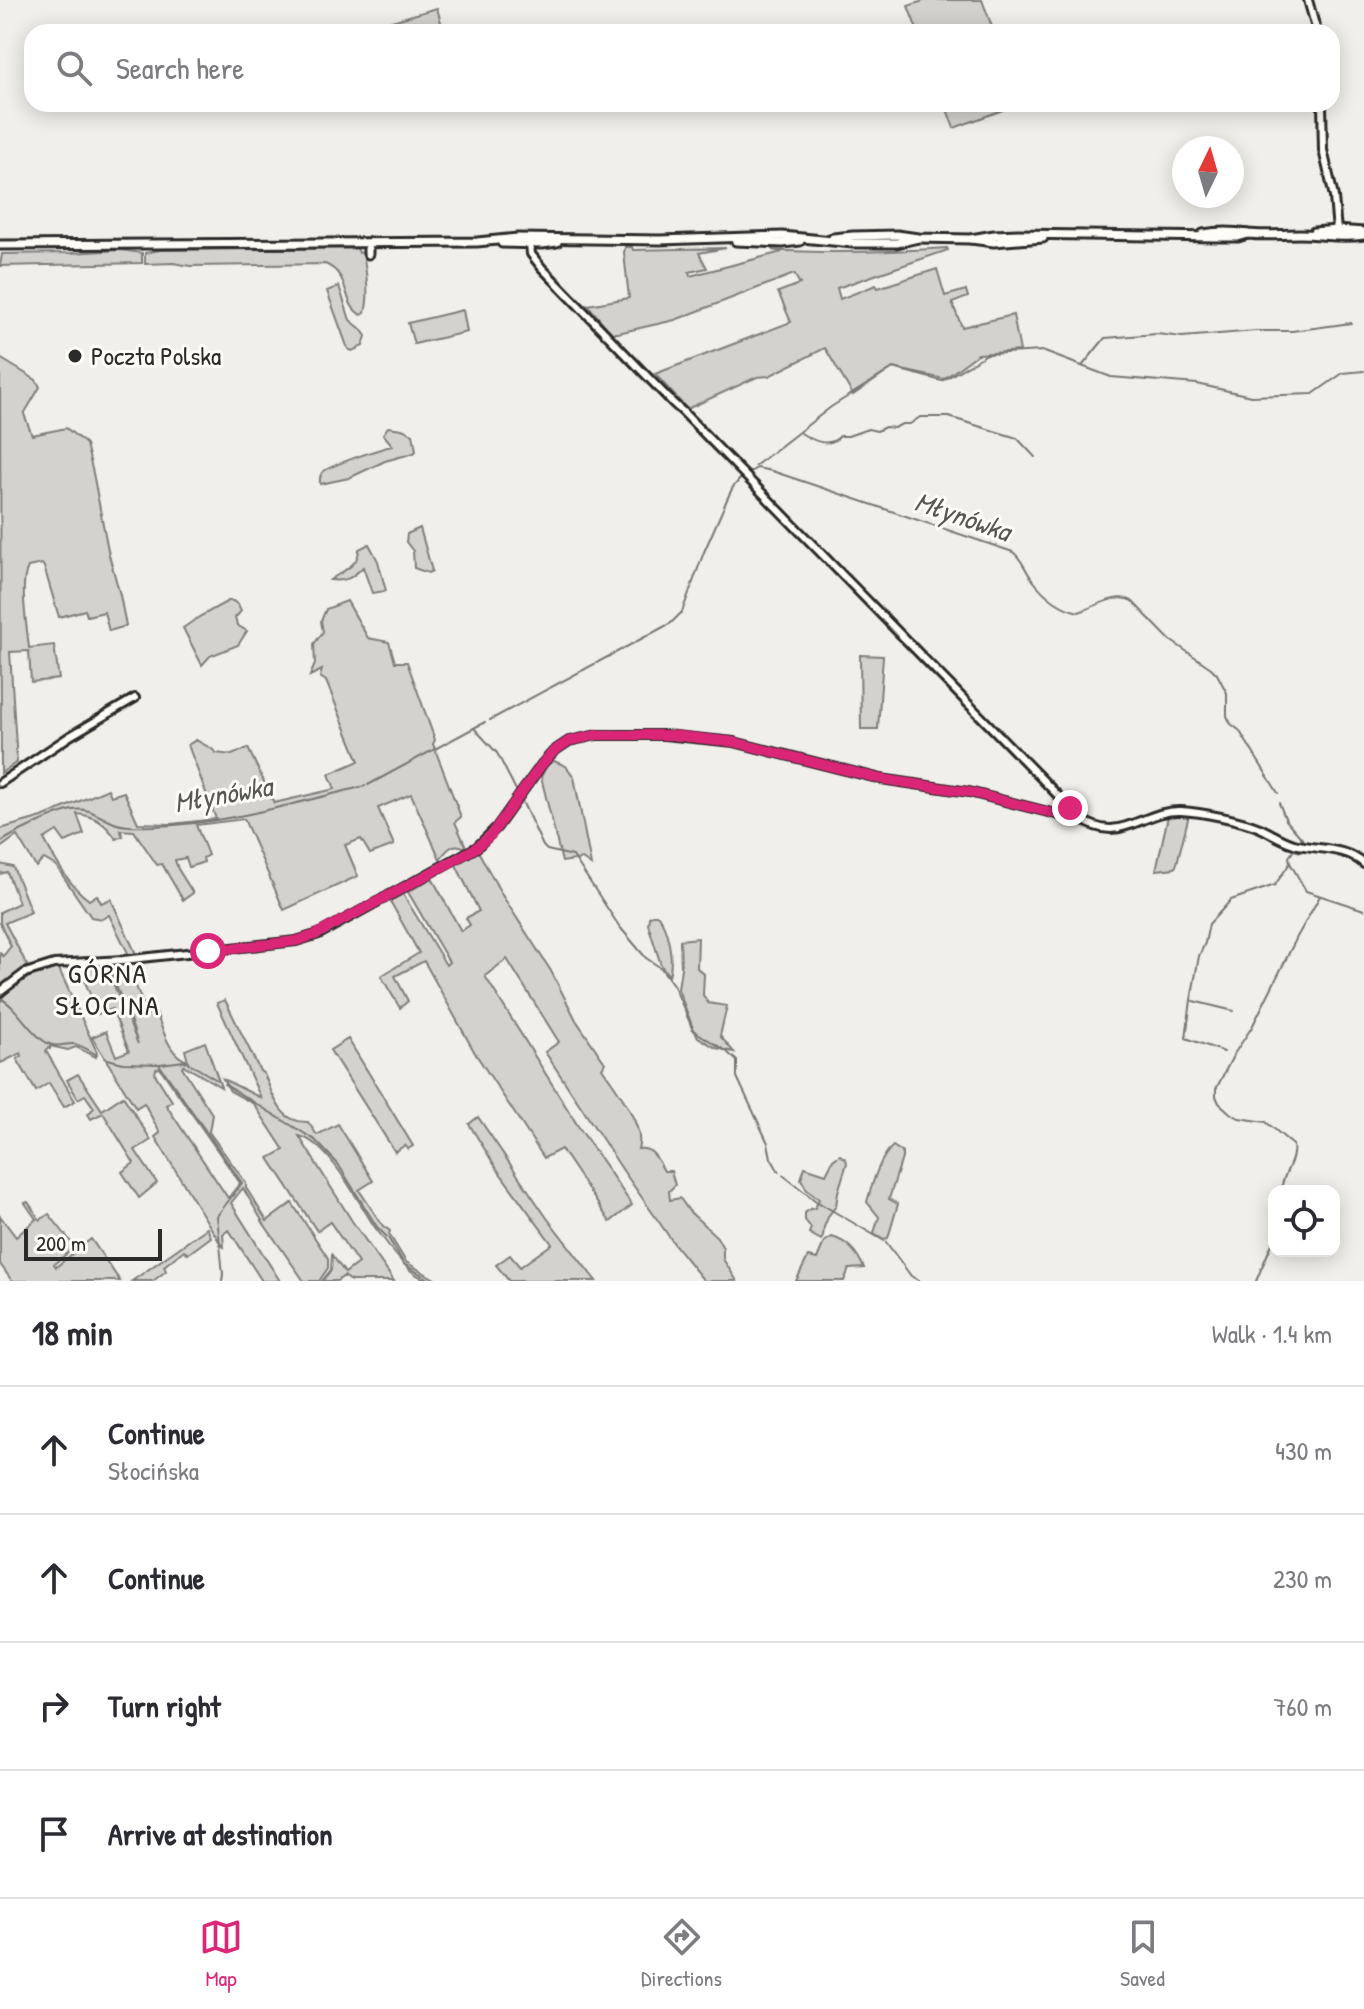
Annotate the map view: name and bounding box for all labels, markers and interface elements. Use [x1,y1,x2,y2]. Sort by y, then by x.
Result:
search box [24,24,1340,112]
icon: search [52,46,96,90]
text: Search here [116,48,244,88]
north arrow [1172,136,1244,208]
place label: Poczta Polska [91,338,221,373]
marker: Poczta Polska [66,347,84,365]
water label: Młynówka [910,482,1019,551]
water label: Młynówka [171,766,278,821]
route end [1052,790,1088,826]
route start [190,933,226,969]
district label: GÓRNA SŁOCINA [55,954,161,1024]
map controls [1268,1185,1340,1257]
button: locate [1268,1185,1340,1257]
scale bar [24,1225,162,1261]
text: 200 m [36,1228,86,1258]
text: 18 min [32,1310,113,1356]
text: Walk · 1.4 km [1212,1316,1332,1351]
text: Continue [108,1413,205,1453]
icon: ahead [32,1428,76,1472]
text: 430 m [1275,1433,1332,1468]
text: Słocińska [108,1453,199,1488]
icon: ahead [32,1556,76,1600]
text: Continue [108,1558,205,1598]
text: 230 m [1273,1561,1332,1596]
icon: right [32,1684,76,1728]
text: Turn right [108,1686,221,1726]
text: 760 m [1273,1689,1332,1724]
icon: arrive [32,1812,76,1856]
text: Arrive at destination [108,1814,333,1854]
tab: Map [199,1915,243,1993]
tab: Directions [641,1915,722,1993]
tab: Saved [1120,1915,1165,1993]

